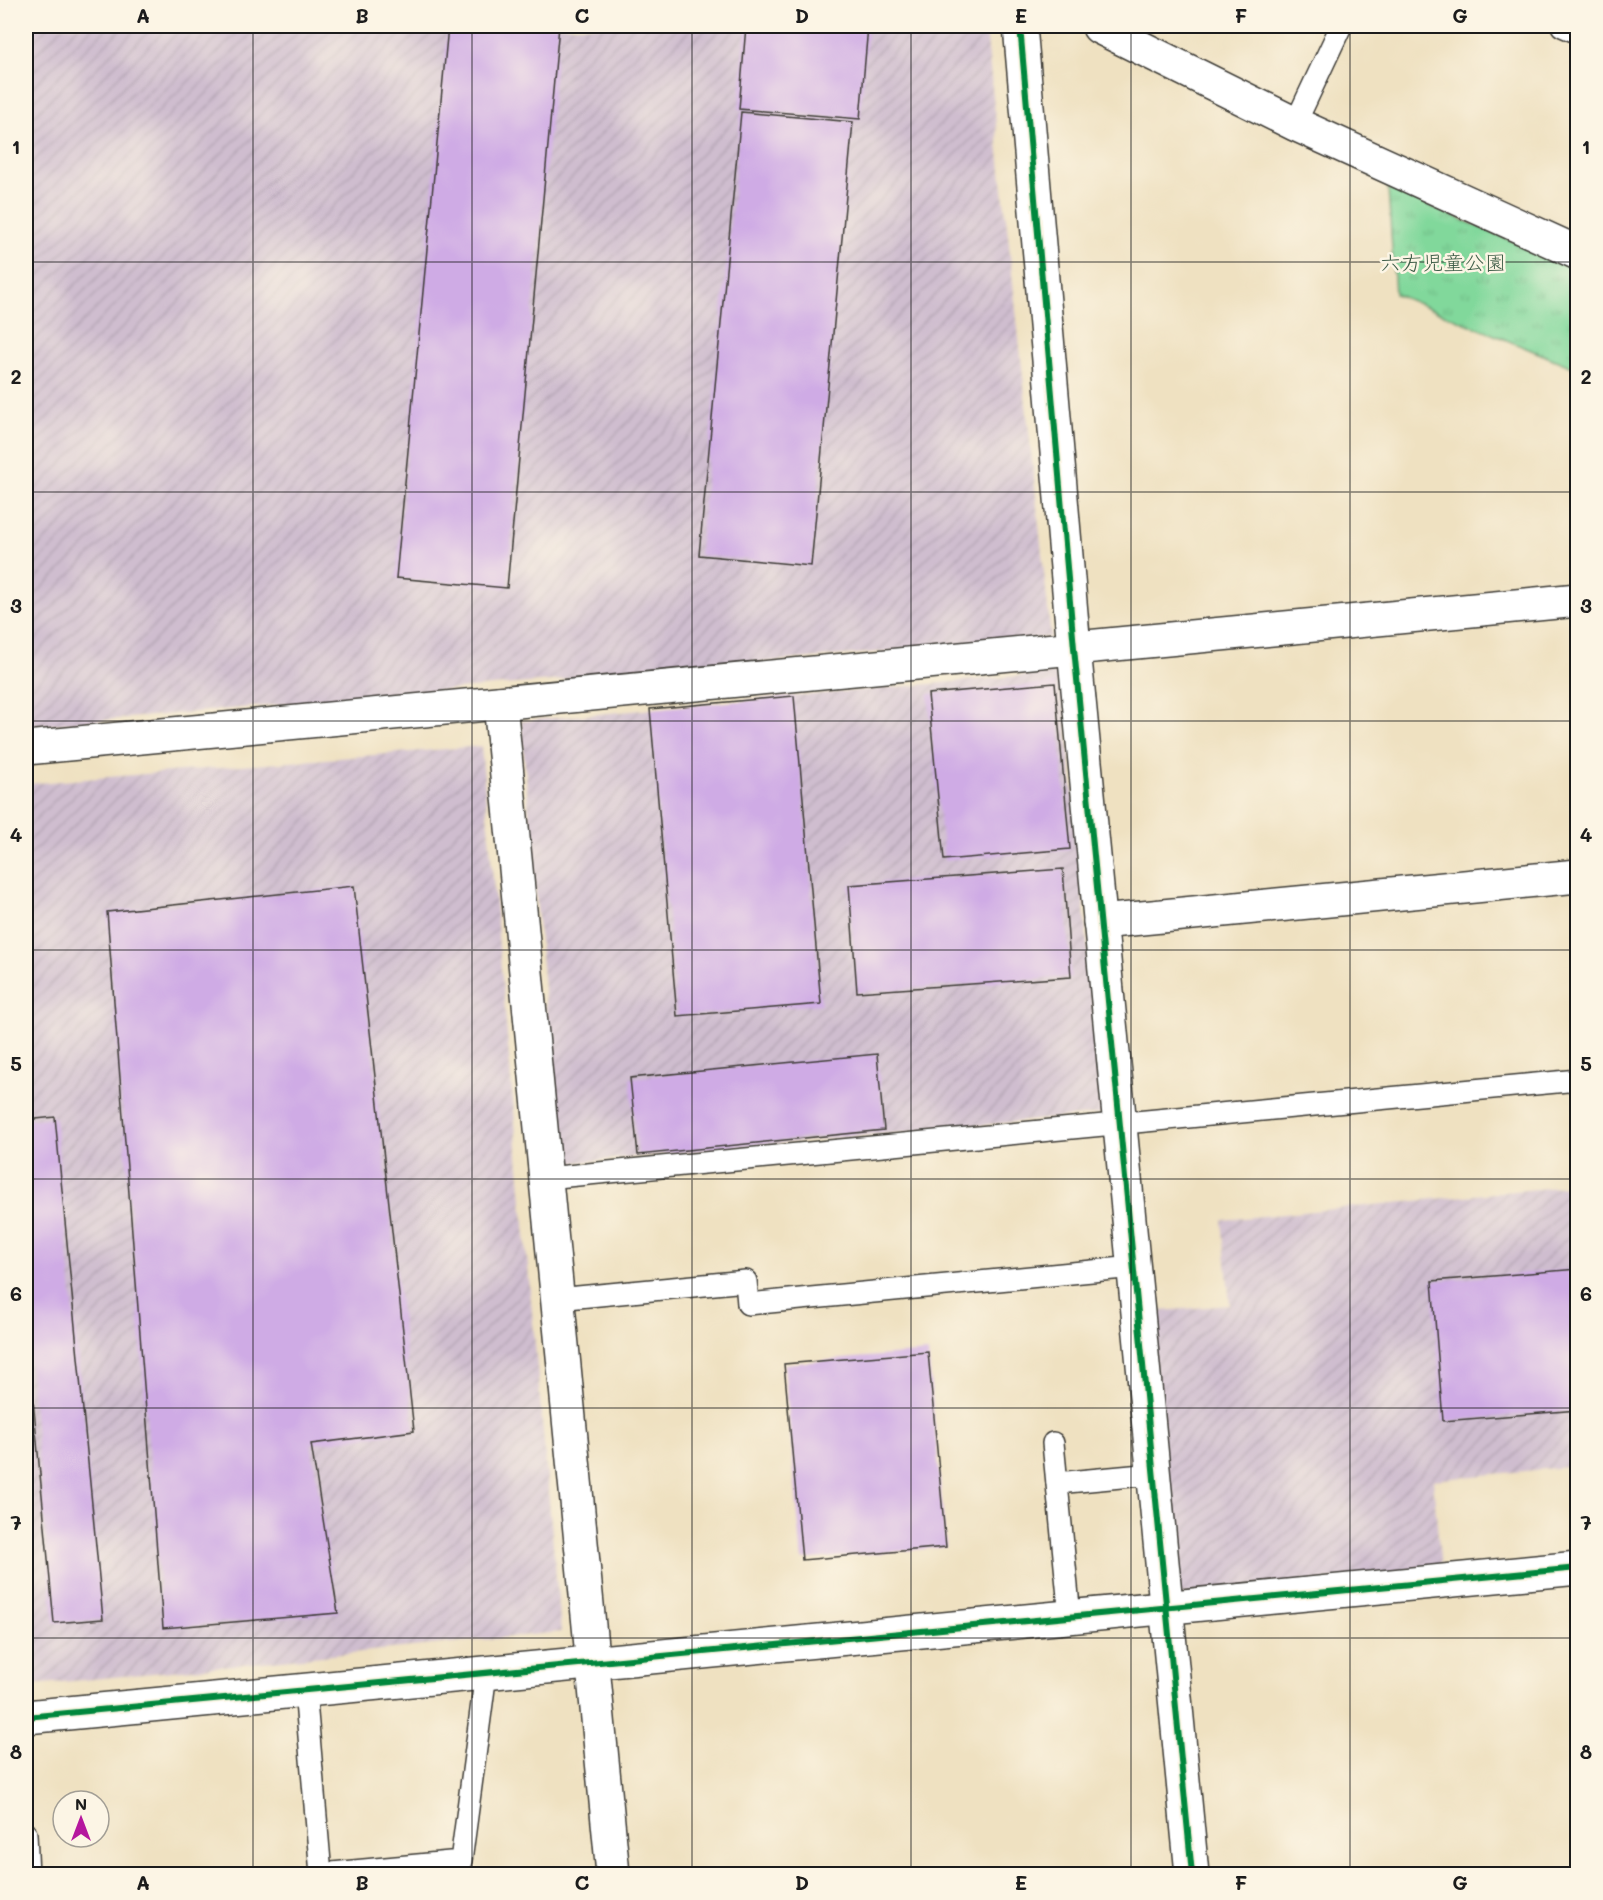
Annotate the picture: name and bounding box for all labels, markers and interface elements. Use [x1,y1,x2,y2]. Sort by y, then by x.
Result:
text: A [136,2,150,28]
text: B [355,2,369,28]
text: C [575,2,590,28]
text: D [795,2,809,28]
text: E [1015,2,1027,28]
text: F [1235,2,1248,28]
text: G [1452,2,1468,28]
text: 1 [12,133,20,159]
text: 1 [1582,133,1590,159]
park label: 六方児童公園 [1380,248,1506,275]
text: 2 [10,363,22,389]
text: 2 [1580,363,1592,389]
text: 3 [10,592,22,618]
text: 3 [1580,592,1592,618]
text: 4 [10,821,23,847]
text: 4 [1580,821,1593,847]
text: 5 [10,1050,22,1076]
text: 5 [1580,1050,1592,1076]
text: 6 [10,1280,22,1306]
text: 6 [1580,1280,1592,1306]
text: 7 [10,1509,22,1535]
text: 7 [1580,1509,1592,1535]
text: 8 [10,1738,22,1764]
text: 8 [1580,1738,1592,1764]
north arrow [51,1789,111,1849]
text: N [75,1793,87,1814]
text: A [136,1869,150,1895]
text: B [355,1869,369,1895]
text: C [575,1869,590,1895]
text: D [795,1869,809,1895]
text: E [1015,1869,1027,1895]
text: F [1235,1869,1248,1895]
text: G [1452,1869,1468,1895]

